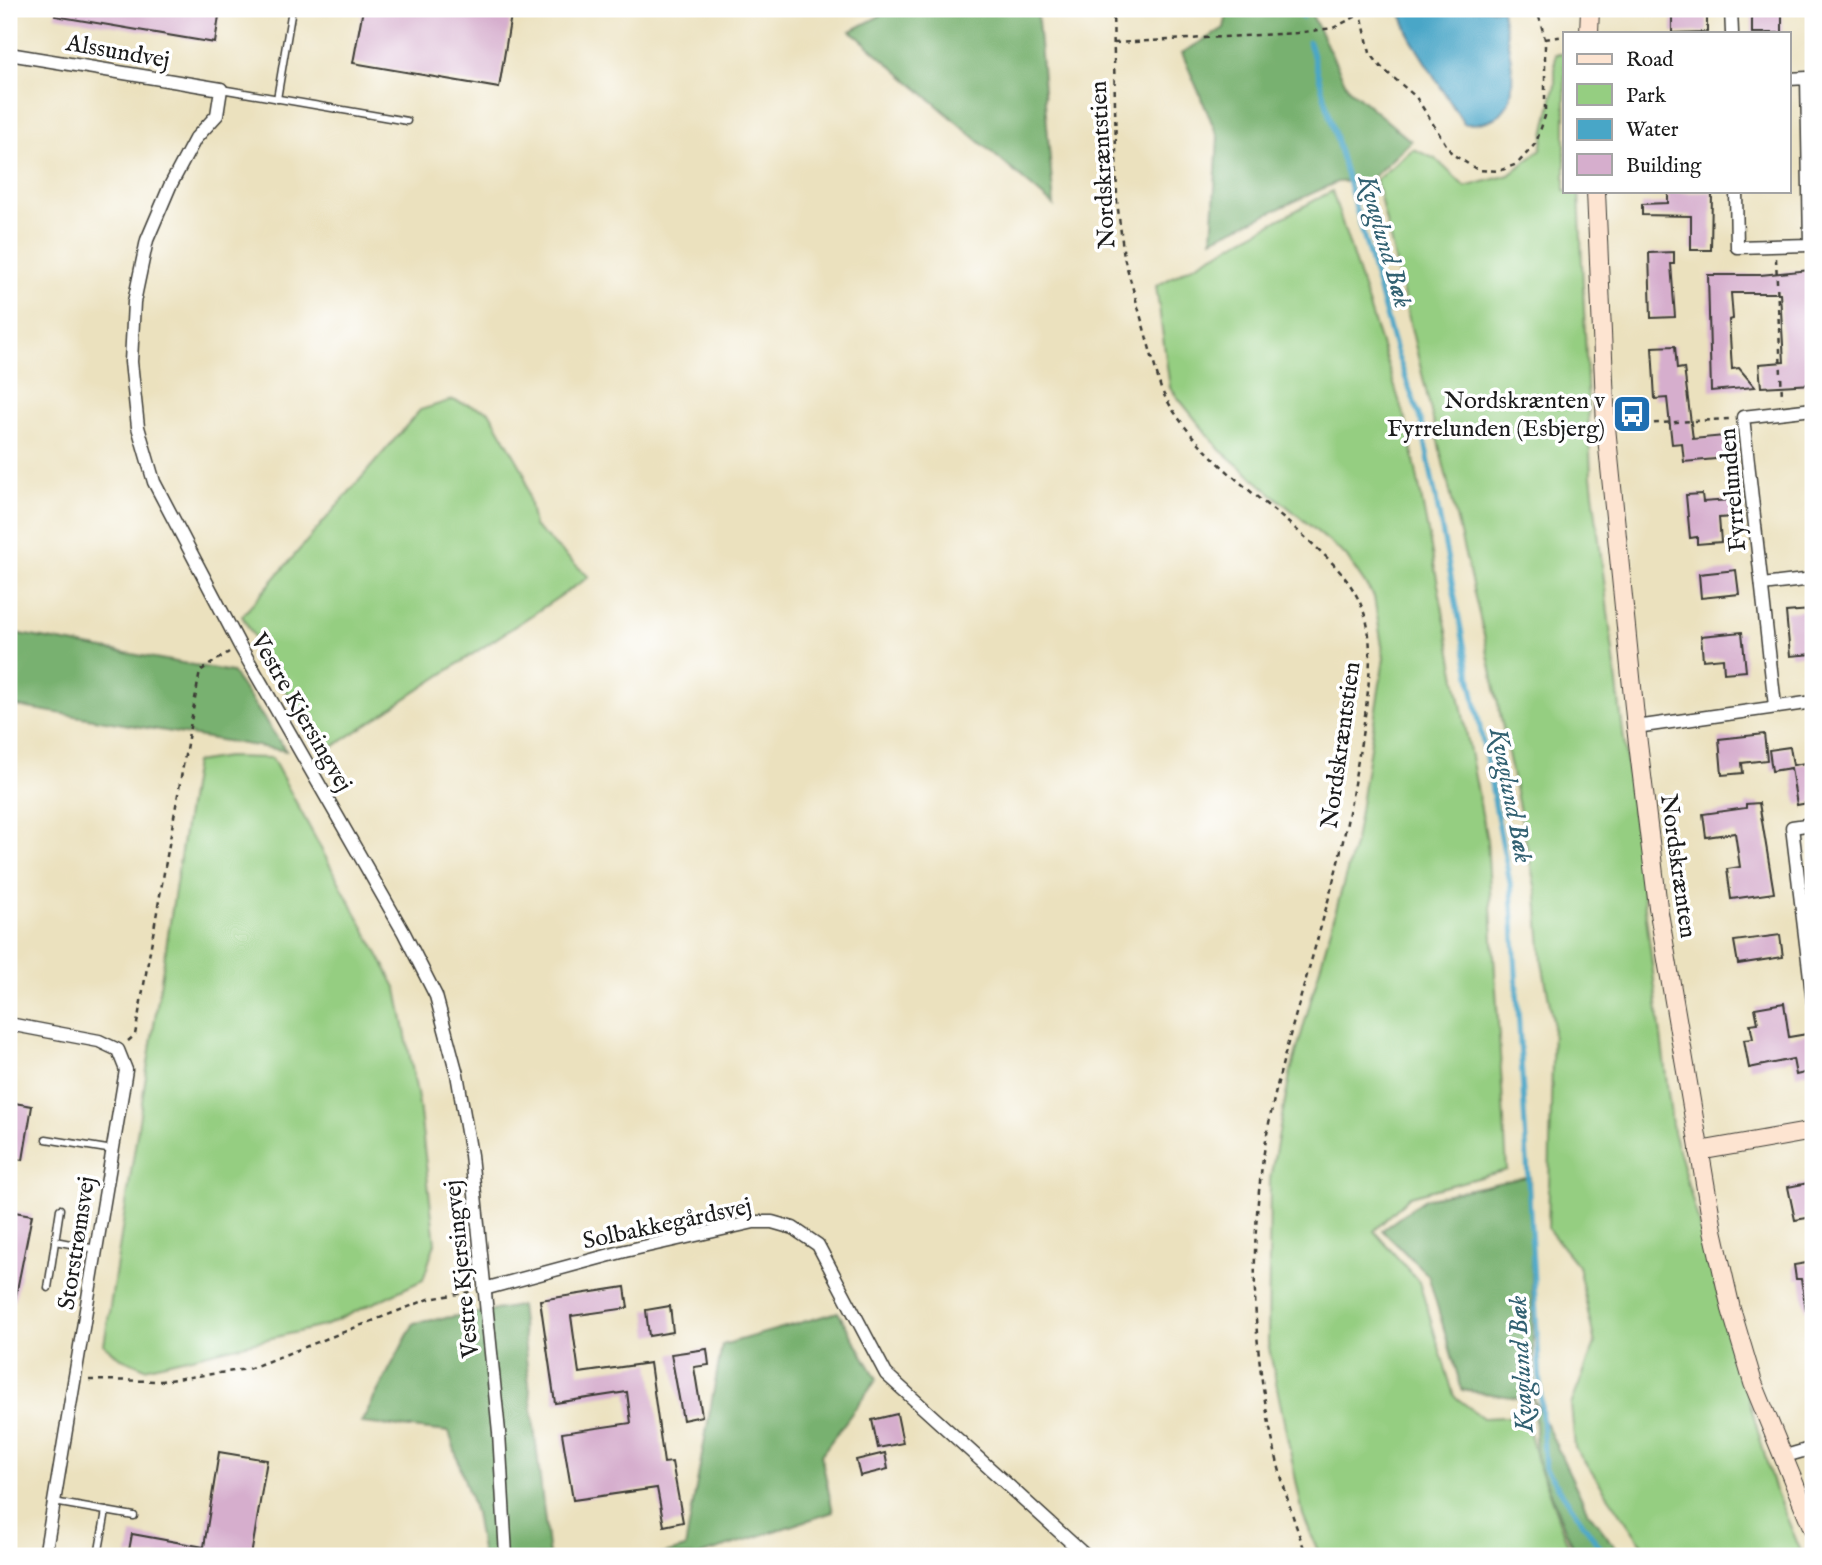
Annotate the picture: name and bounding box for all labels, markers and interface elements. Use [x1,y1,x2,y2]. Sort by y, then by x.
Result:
street label: Alssundvej [62,28,172,77]
legend [1563,32,1790,192]
text: Road [1626,47,1674,74]
street label: Nordskræntstien [1084,80,1123,250]
text: Park [1626,83,1667,110]
text: Water [1626,117,1679,144]
text: Building [1626,153,1702,180]
water label: Kvaglund Bæk [1349,170,1419,313]
place label: Nordskrænten v Fyrrelunden (Esbjerg) [1387,386,1605,445]
bus stop icon: Nordskrænten v Fyrrelunden (Esbjerg) [1611,393,1653,435]
street label: Fyrrelunden [1713,427,1754,553]
street label: Vestre Kjersingvej [242,627,359,798]
street label: Nordskræntstien [1314,660,1369,831]
water label: Kvaglund Bæk [1480,724,1540,866]
street label: Nordskrænten [1652,792,1703,940]
street label: Storstrømsvej [52,1174,103,1312]
street label: Vestre Kjersingvej [438,1178,487,1360]
street label: Solbakkegårdsvej [580,1191,755,1258]
water label: Kvaglund Bæk [1501,1294,1543,1434]

